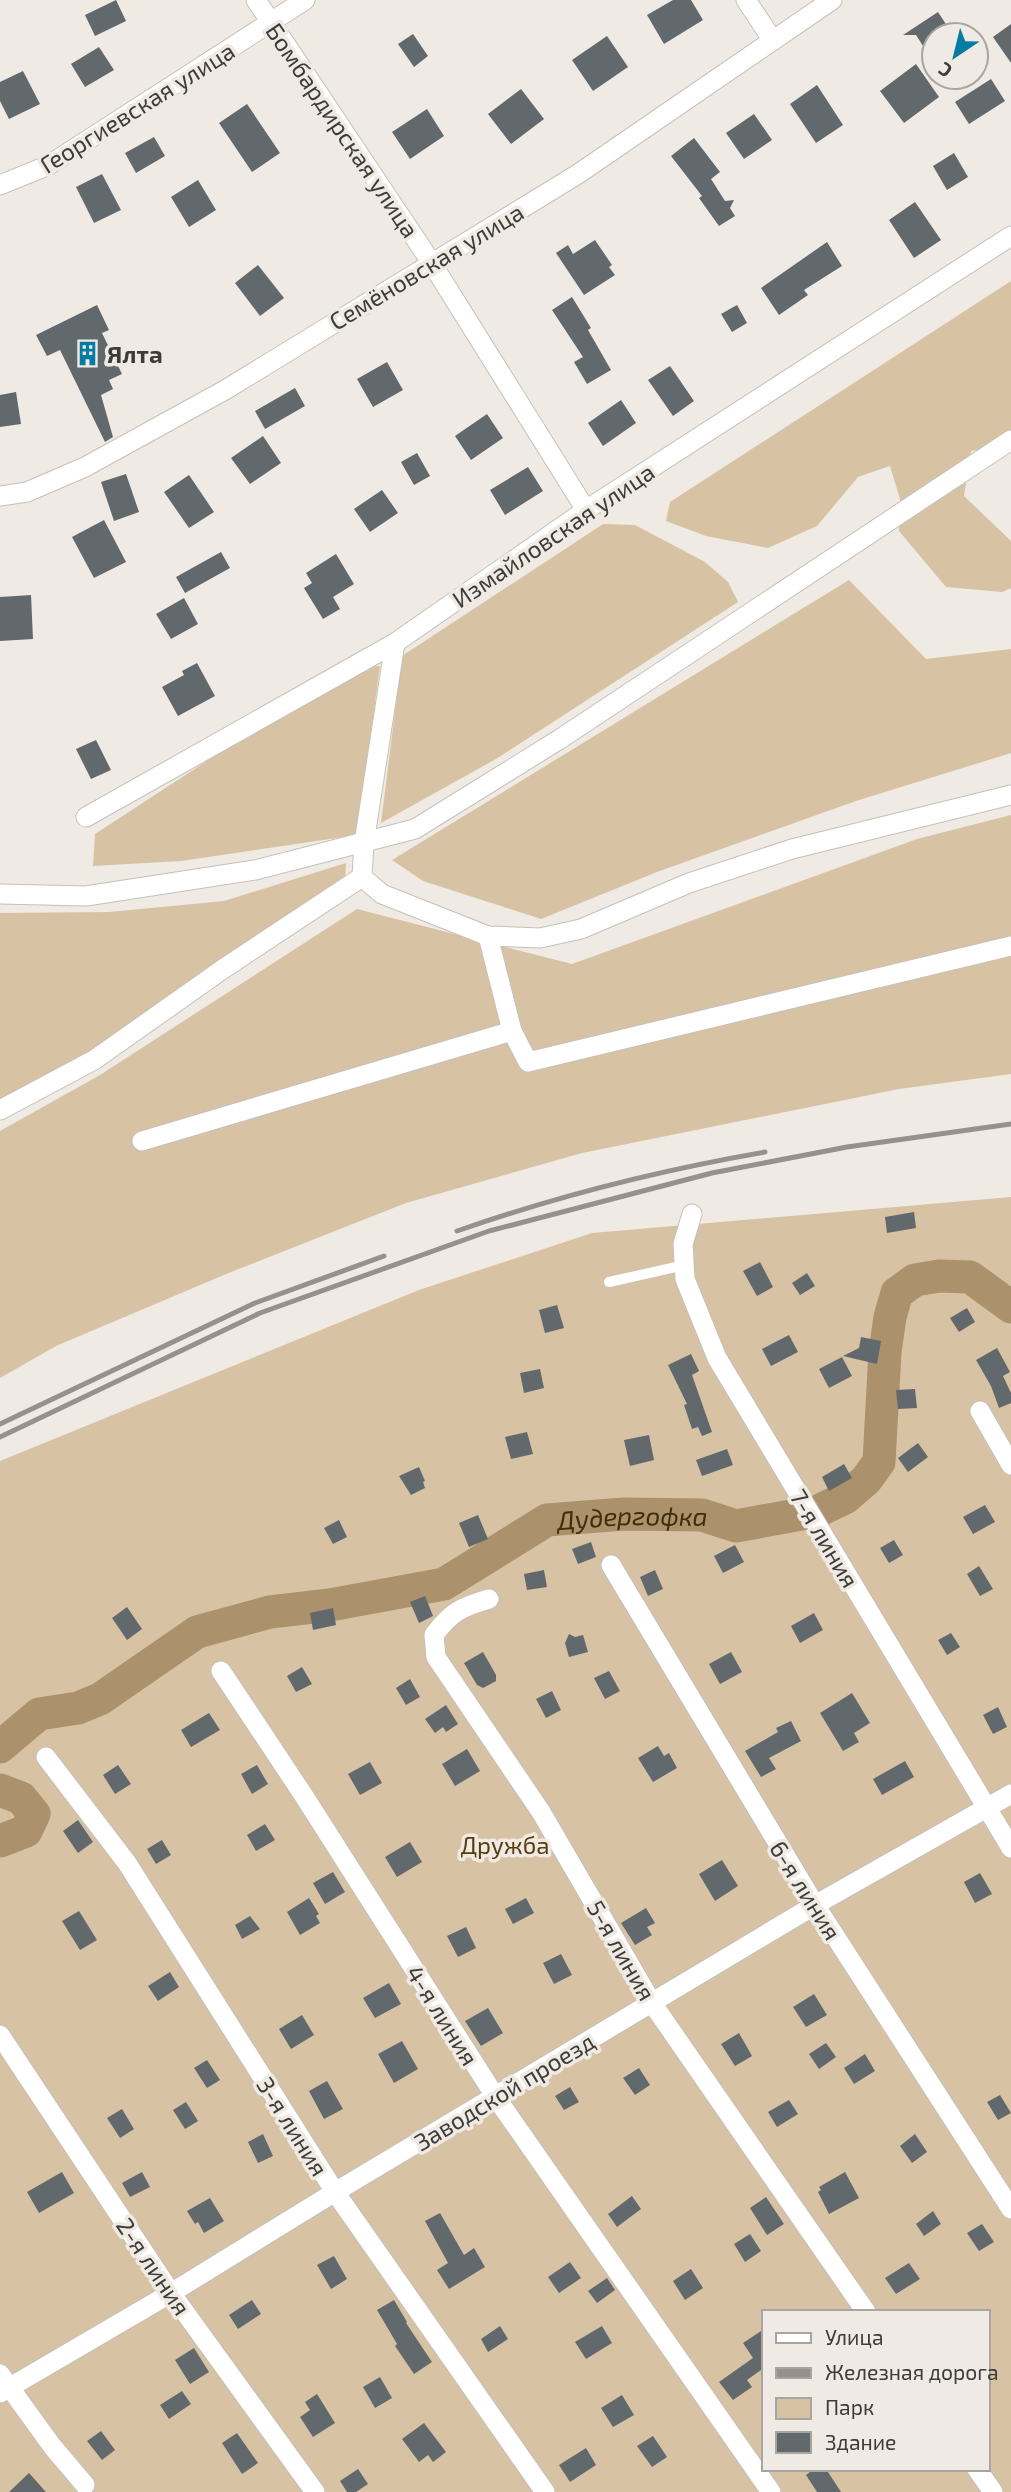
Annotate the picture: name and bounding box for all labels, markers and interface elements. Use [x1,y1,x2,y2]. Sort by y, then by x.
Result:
street label: Бомбардирская улица [260,17,426,243]
north arrow [920,21,990,91]
street label: Георгиевская улица [34,35,240,180]
text: С [934,58,956,83]
street label: Семёновская улица [324,197,529,336]
building icon: Ялта [73,339,101,367]
place label: Ялта [107,339,163,368]
street label: Измайловская улица [446,457,660,614]
street label: 7-я линия [784,1484,866,1592]
water label: Дудергофка [554,1498,708,1535]
park label: Дружба [460,1830,550,1860]
street label: 6-я линия [764,1835,848,1945]
street label: 5-я линия [582,1895,662,2005]
street label: 4-я линия [401,1960,485,2070]
street label: Заводской проезд [409,2026,599,2156]
street label: 3-я линия [251,2071,335,2181]
street label: 2-я линия [111,2212,197,2320]
legend [762,2310,990,2471]
text: Улица [825,2324,884,2349]
text: Железная дорога [825,2359,998,2384]
text: Парк [825,2394,874,2419]
text: Здание [825,2429,896,2454]

